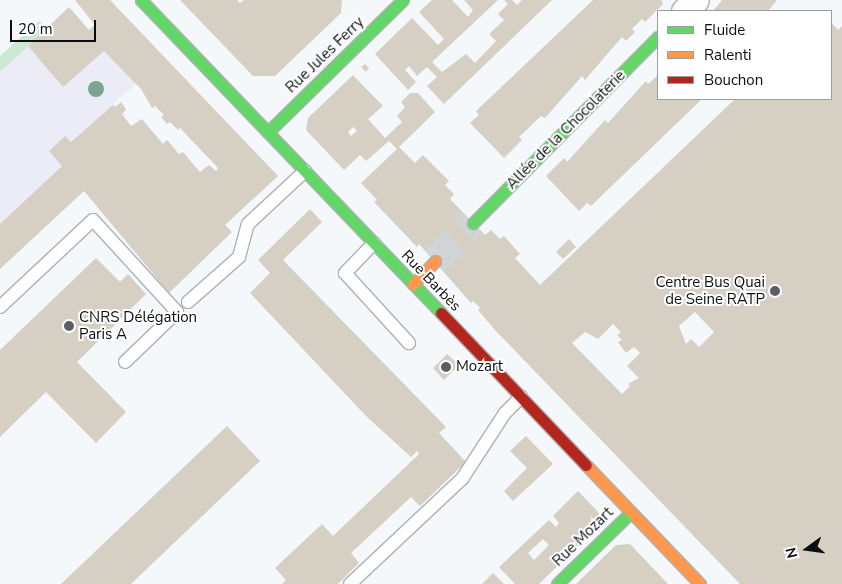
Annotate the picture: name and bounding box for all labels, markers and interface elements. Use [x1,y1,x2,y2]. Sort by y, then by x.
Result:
scale bar [12,10,99,42]
legend [657,10,832,100]
street label: Rue Jules Ferry [282,13,368,97]
text: 20 m [18,19,53,39]
text: Fluide [704,20,745,40]
text: Ralenti [704,45,752,65]
street label: Allée de la Chocolaterie [503,67,629,193]
text: Bouchon [704,70,763,90]
street label: Rue Barbès [398,247,464,315]
place label: Centre Bus Quai de Seine RATP [656,273,765,308]
marker: Centre Bus Quai de Seine RATP [769,285,781,297]
place label: CNRS Délégation Paris A [79,308,197,343]
marker: CNRS Délégation Paris A [63,320,75,332]
place label: Mozart [456,358,503,376]
marker: Mozart [440,361,452,373]
street label: Rue Mozart [549,504,617,570]
north arrow [782,524,832,574]
text: N [781,545,802,560]

